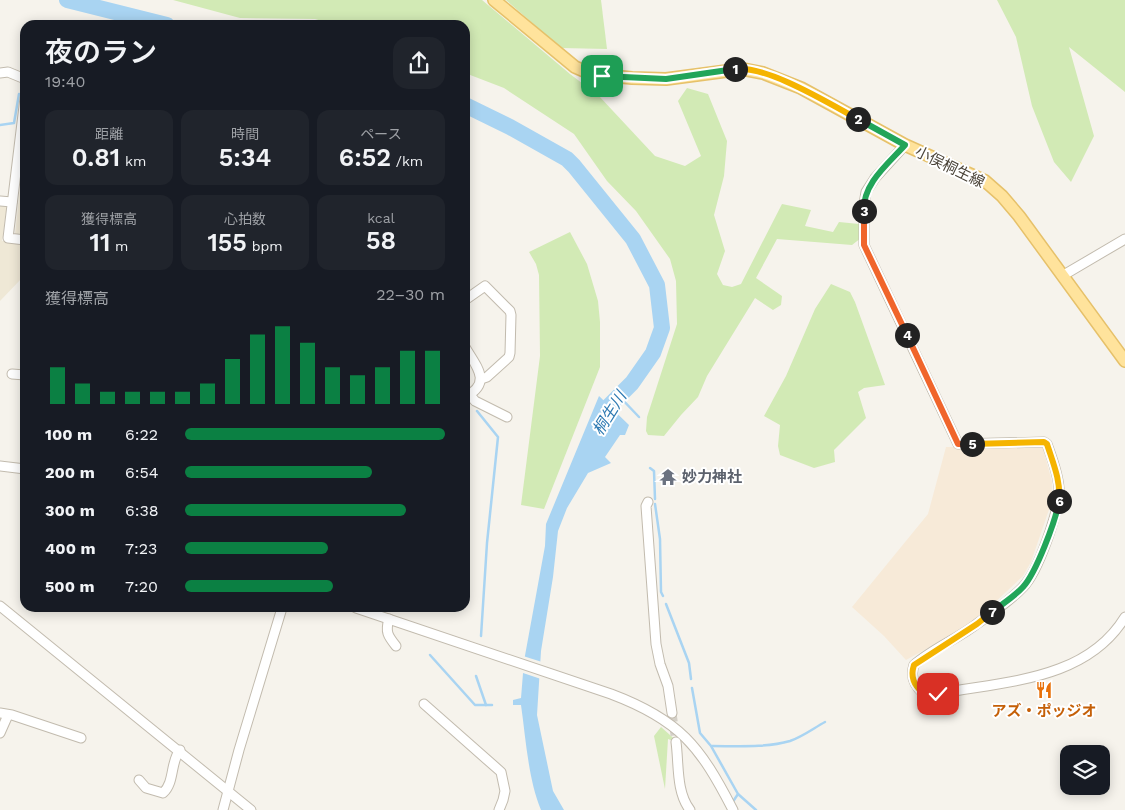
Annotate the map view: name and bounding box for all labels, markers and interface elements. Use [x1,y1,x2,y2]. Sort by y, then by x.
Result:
text: 夜のラン [45,36,157,69]
button: share [393,37,445,89]
pin [581,55,623,97]
pin: 1 [722,56,748,82]
text: 1 [732,61,739,77]
icon: arrive [588,62,616,90]
text: 19:40 [45,72,86,91]
pin: 2 [846,106,870,132]
text: 2 [854,111,863,127]
text: 距離 [95,126,123,142]
text: 時間 [231,126,259,142]
text: ペース [360,126,402,142]
street label: 小俣桐生線 [912,142,988,192]
text: 0.81 [72,143,120,172]
text: 5:34 [219,143,271,172]
text: 6:52 [339,143,391,172]
text: km [120,153,146,169]
text: /km [391,153,423,169]
pin: 3 [852,198,876,224]
text: 3 [860,203,869,219]
text: kcal [367,210,395,226]
text: 獲得標高 [81,211,137,227]
text: 心拍数 [224,211,266,227]
text: 58 [366,226,396,255]
text: 11 [90,228,110,257]
text: 155 [207,228,247,257]
text: m [110,238,128,254]
text: bpm [247,238,283,254]
text: 22–30 m [376,285,445,304]
text: 獲得標高 [45,289,109,308]
pin: 4 [894,322,920,348]
text: 4 [903,327,912,343]
water label: 桐生川 [589,386,631,439]
text: 100 m [45,425,92,444]
text: 6:22 [125,425,158,444]
pin: 5 [960,432,984,456]
text: 5 [968,436,977,452]
text: 200 m [45,463,95,482]
text: 6:54 [125,463,159,482]
temple icon: 妙力神社 [658,467,678,487]
place label: 妙力神社 [682,468,742,486]
pin: 6 [1046,488,1072,514]
text: 6 [1055,493,1064,509]
text: 300 m [45,501,95,520]
text: 6:38 [125,501,159,520]
text: 400 m [45,539,96,558]
text: 7:23 [125,539,157,558]
text: 500 m [45,577,95,596]
text: 7:20 [125,577,158,596]
pin: 7 [980,600,1004,624]
text: 7 [988,604,997,620]
pin [917,673,959,715]
icon: check [924,680,952,708]
restaurant icon: アズ・ポッジオ [1034,680,1054,700]
place label: アズ・ポッジオ [991,702,1097,720]
map controls [1060,745,1110,795]
button: layers [1060,745,1110,795]

